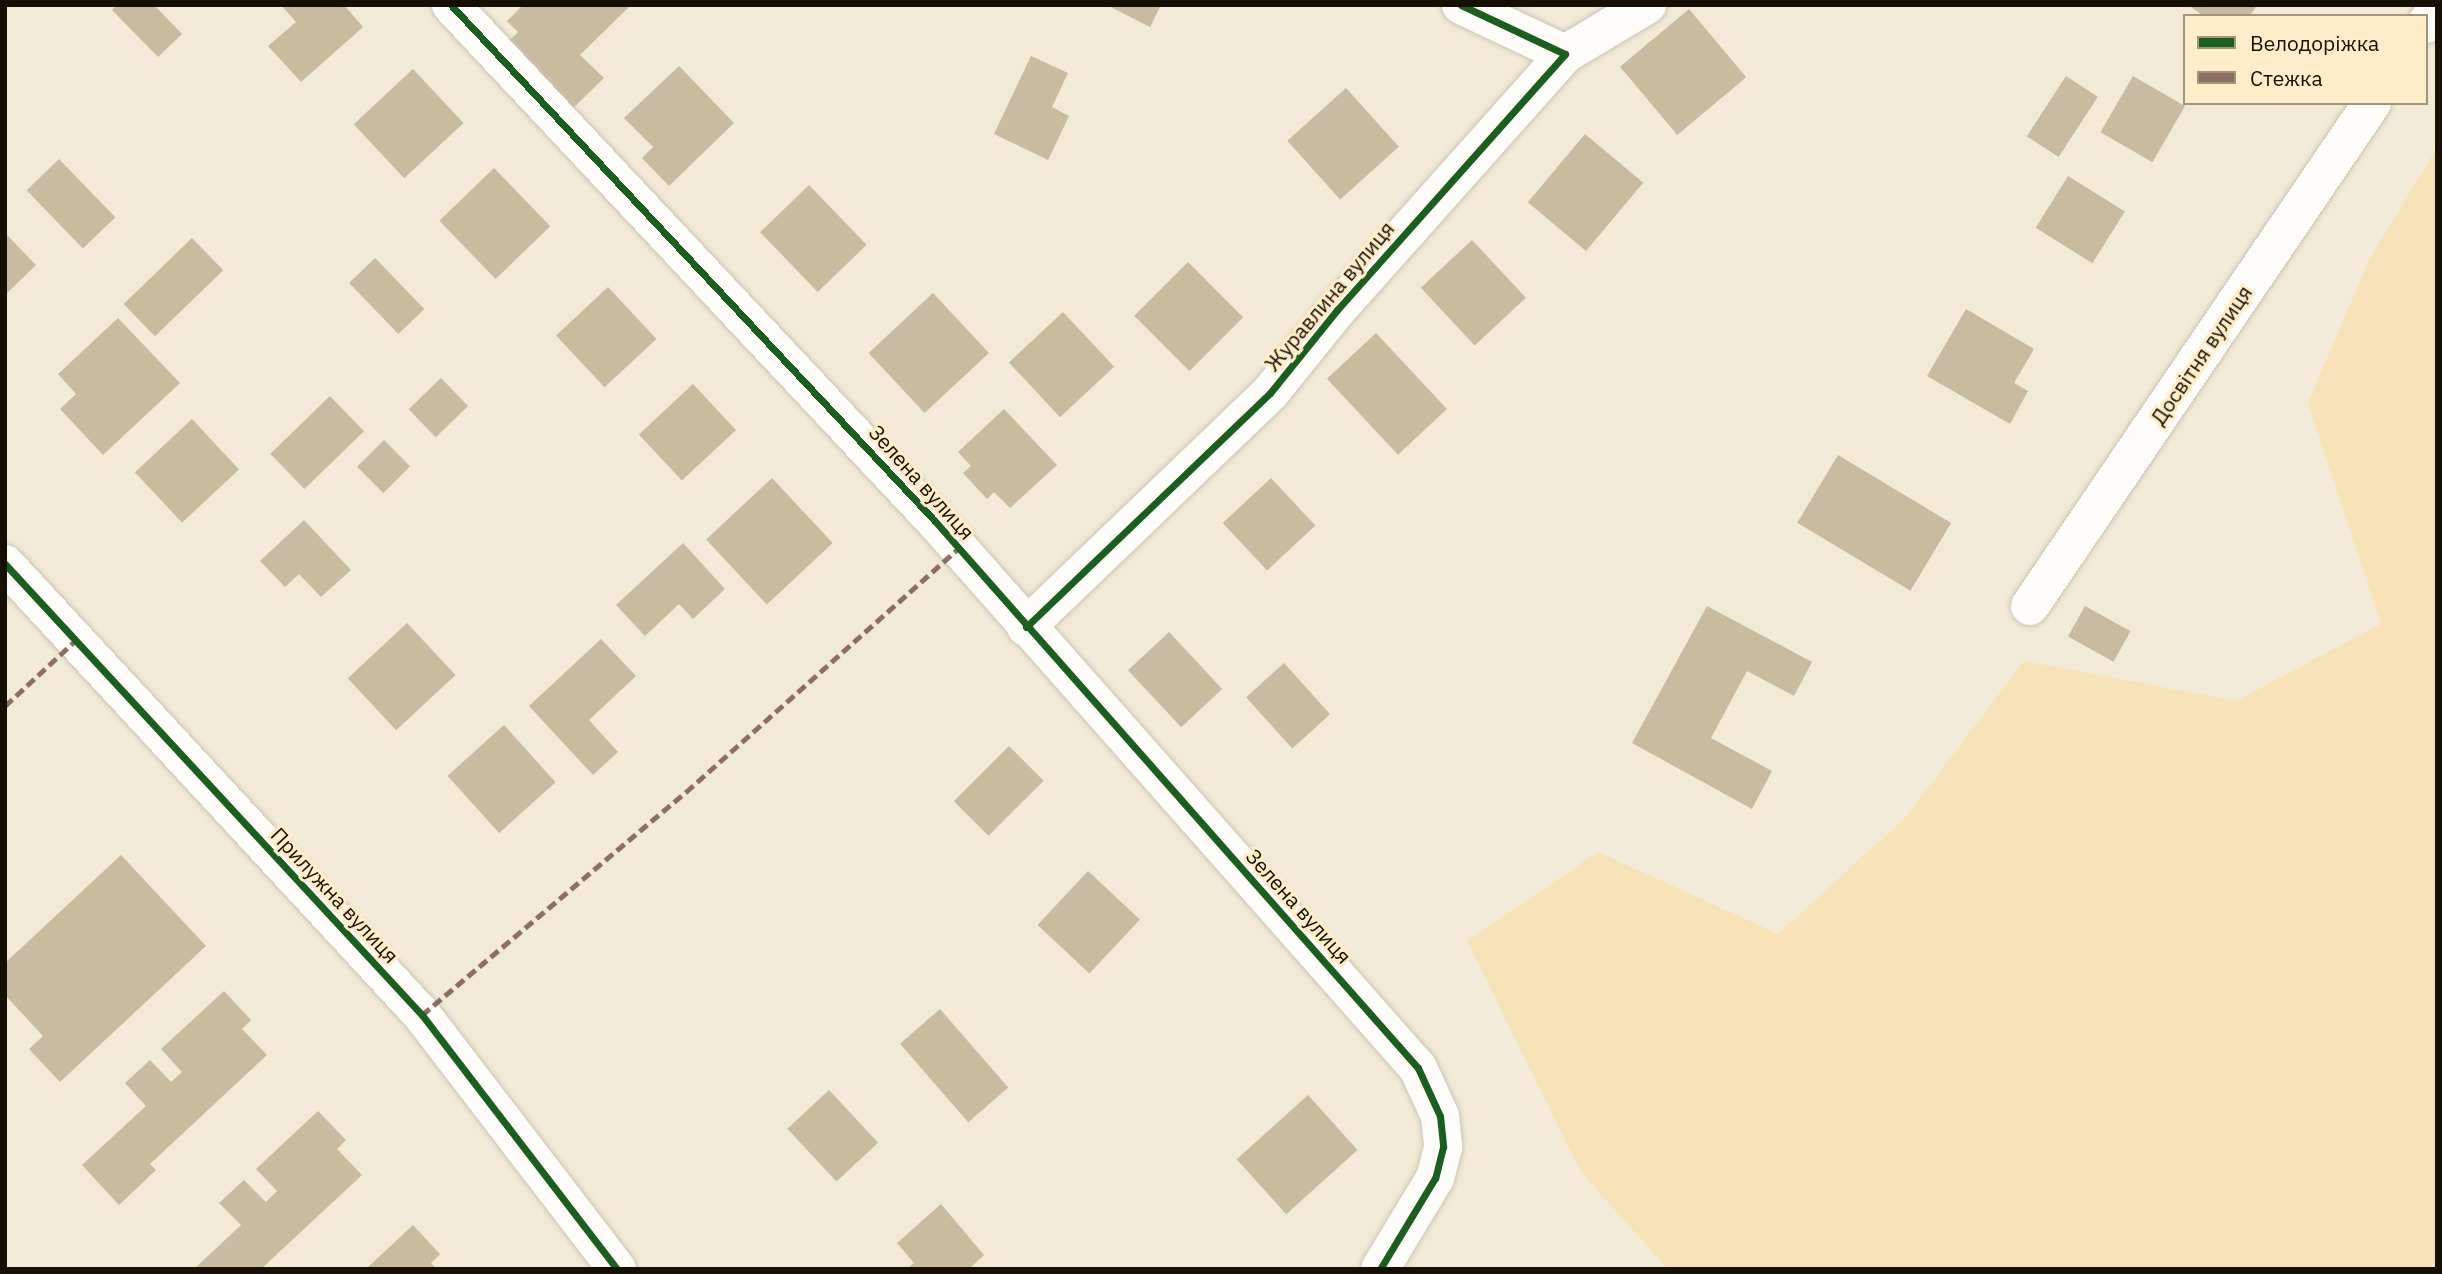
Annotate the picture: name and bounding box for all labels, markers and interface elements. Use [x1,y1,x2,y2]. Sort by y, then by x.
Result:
legend [2183,14,2428,105]
text: Велодоріжка [2250,29,2379,57]
text: Стежка [2250,64,2323,92]
street label: Журавлина вулиця [1259,216,1399,376]
street label: Досвітня вулиця [2145,281,2257,429]
street label: Зелена вулиця [864,419,980,545]
street label: Прилужна вулиця [266,822,404,968]
street label: Зелена вулиця [1241,843,1357,969]

